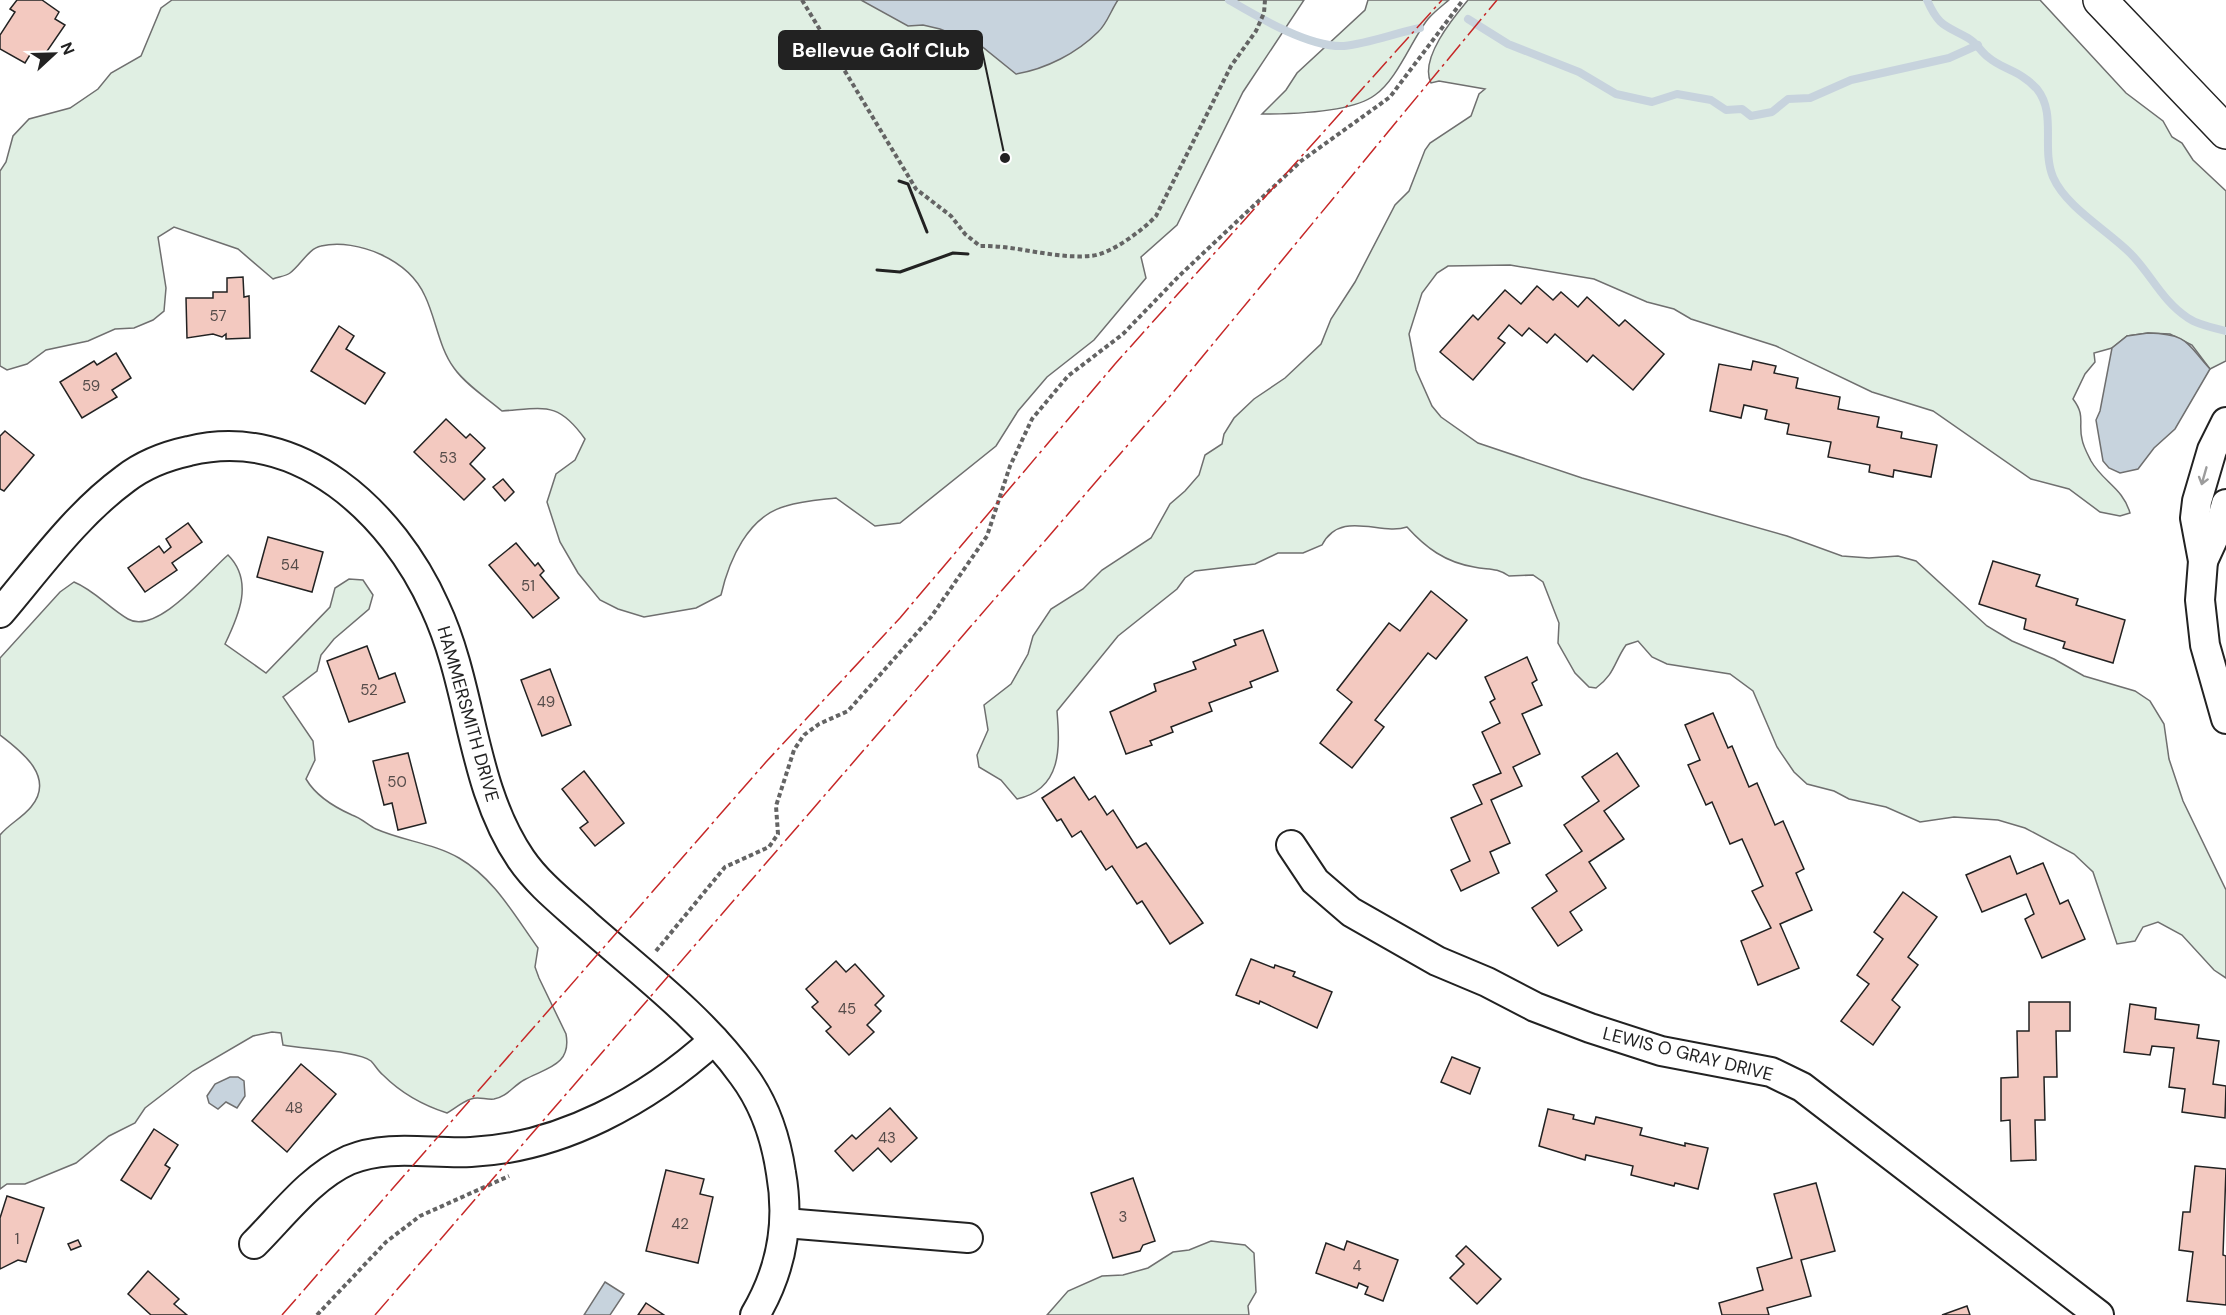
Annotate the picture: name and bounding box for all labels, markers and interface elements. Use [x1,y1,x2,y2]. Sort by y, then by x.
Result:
north arrow [24,24,84,84]
callout: Bellevue Golf Club [779,31,982,69]
text: Bellevue Golf Club [792,37,970,63]
text: N [56,39,79,58]
house number: 57 [210,306,226,326]
house number: 59 [82,376,100,396]
house number: 53 [439,448,457,468]
one-way arrow [2198,466,2209,485]
house number: 54 [281,555,299,575]
house number: 51 [521,576,535,596]
street label: HAMMERSMITH DRIVE [431,623,505,805]
house number: 52 [360,680,378,700]
house number: 49 [537,692,555,712]
house number: 50 [387,772,407,792]
house number: 45 [838,999,856,1019]
street label: LEWIS O GRAY DRIVE [1600,1021,1776,1087]
house number: 48 [285,1098,303,1118]
house number: 43 [878,1128,896,1148]
house number: 3 [1119,1207,1127,1227]
house number: 42 [671,1214,689,1234]
house number: 1 [15,1229,19,1249]
house number: 4 [1352,1256,1362,1276]

